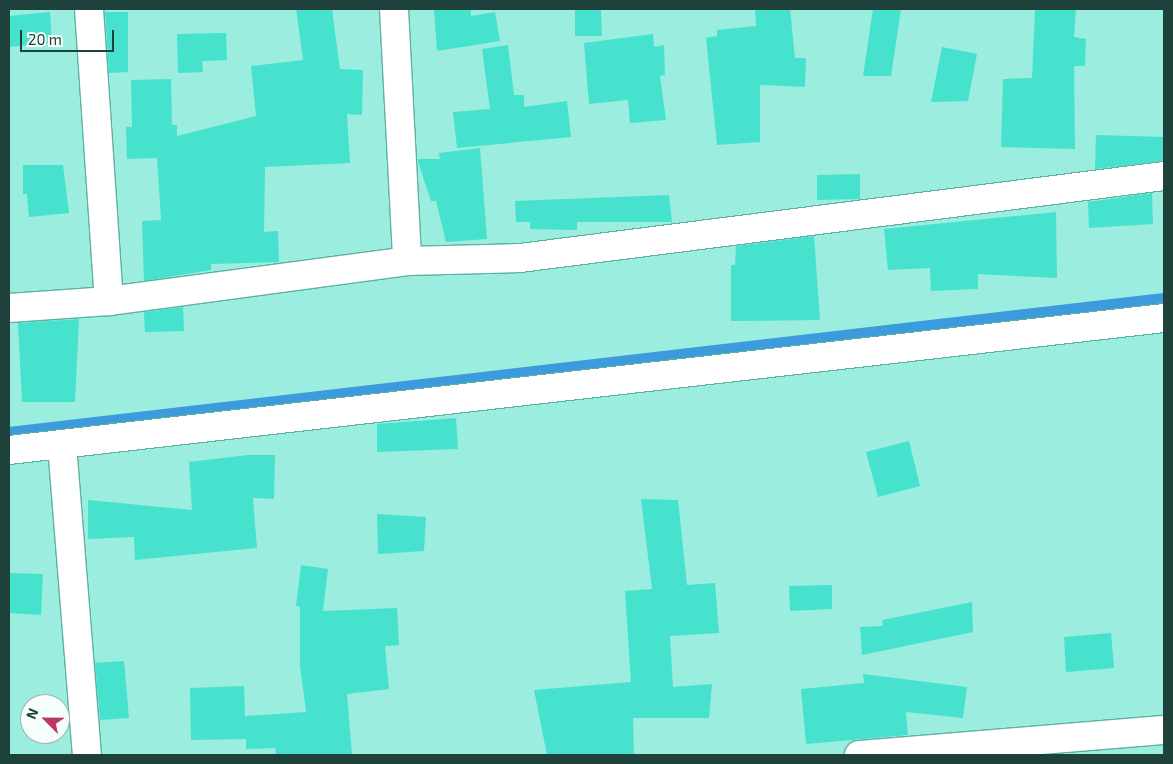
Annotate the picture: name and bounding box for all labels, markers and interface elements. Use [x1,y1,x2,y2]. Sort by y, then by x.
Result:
scale bar [22,20,116,52]
text: 20 m [28,30,62,48]
north arrow [20,694,70,744]
text: N [22,705,41,721]

